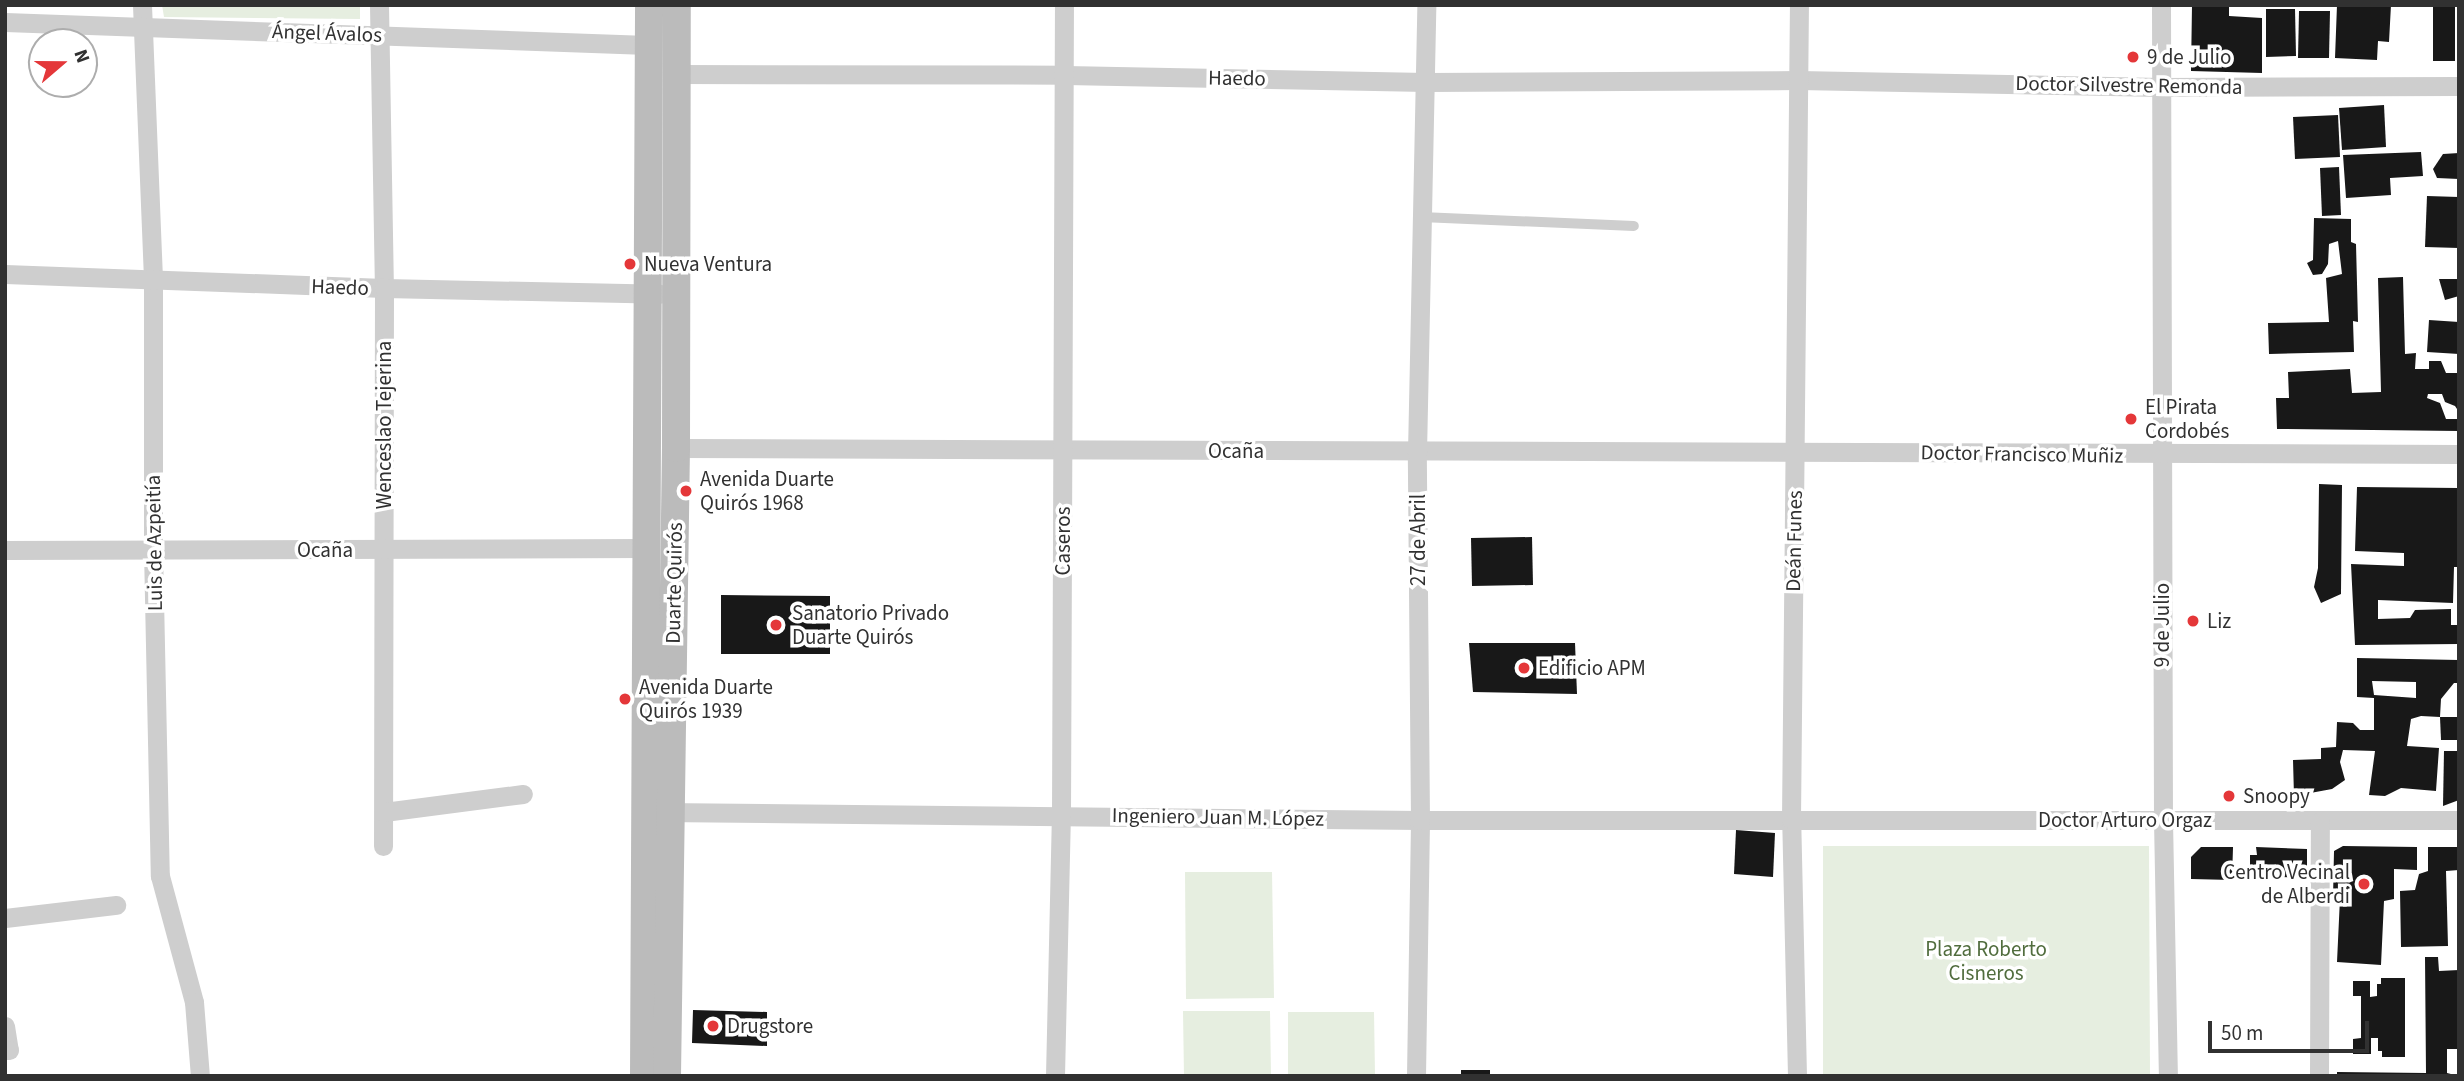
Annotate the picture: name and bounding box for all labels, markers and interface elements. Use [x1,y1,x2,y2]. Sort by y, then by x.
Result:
street label: Ángel Ávalos [272,18,382,48]
north arrow [28,28,98,98]
place label: 9 de Julio [2147,44,2231,70]
text: N [66,46,96,67]
marker: 9 de Julio [2125,49,2141,65]
street label: Haedo [1208,65,1266,91]
street label: Doctor Silvestre Remonda [2015,70,2243,100]
place label: Nueva Ventura [644,251,772,277]
marker: Nueva Ventura [622,256,638,272]
street label: Haedo [311,273,369,301]
street label: Wenceslao Tejerina [371,341,397,509]
place label: El Pirata Cordobés [2145,394,2229,444]
marker: El Pirata Cordobés [2123,411,2139,427]
street label: Ocaña [1208,438,1264,464]
street label: Doctor Francisco Muñiz [1920,440,2124,468]
place label: Avenida Duarte Quirós 1968 [700,466,834,516]
street label: Luis de Azpeitía [140,475,168,611]
marker: Avenida Duarte Quirós 1968 [678,483,694,499]
street label: Deán Funes [1781,490,1807,592]
street label: 27 de Abril [1405,494,1431,586]
street label: Caseros [1050,506,1076,576]
street label: Duarte Quirós [660,522,688,644]
street label: Ocaña [297,537,353,563]
street label: 9 de Julio [2149,583,2175,667]
place label: Sanatorio Privado Duarte Quirós [792,600,949,650]
place label: Liz [2207,608,2231,634]
marker: Liz [2185,613,2201,629]
marker: Sanatorio Privado Duarte Quirós [766,615,786,635]
place label: Edificio APM [1538,655,1646,681]
marker: Edificio APM [1516,660,1532,676]
place label: Avenida Duarte Quirós 1939 [639,674,773,724]
marker: Avenida Duarte Quirós 1939 [617,691,633,707]
place label: Snoopy [2243,783,2310,809]
marker: Snoopy [2221,788,2237,804]
street label: Ingeniero Juan M. López [1112,803,1324,831]
street label: Doctor Arturo Orgaz [2038,807,2212,833]
place label: Centro Vecinal de Alberdi [2223,859,2350,909]
marker: Centro Vecinal de Alberdi [2356,876,2372,892]
park label: Plaza Roberto Cisneros [1925,936,2047,986]
scale bar [2212,1007,2373,1052]
place label: Drugstore [727,1013,813,1039]
marker: Drugstore [705,1018,721,1034]
text: 50 m [2221,1018,2263,1048]

